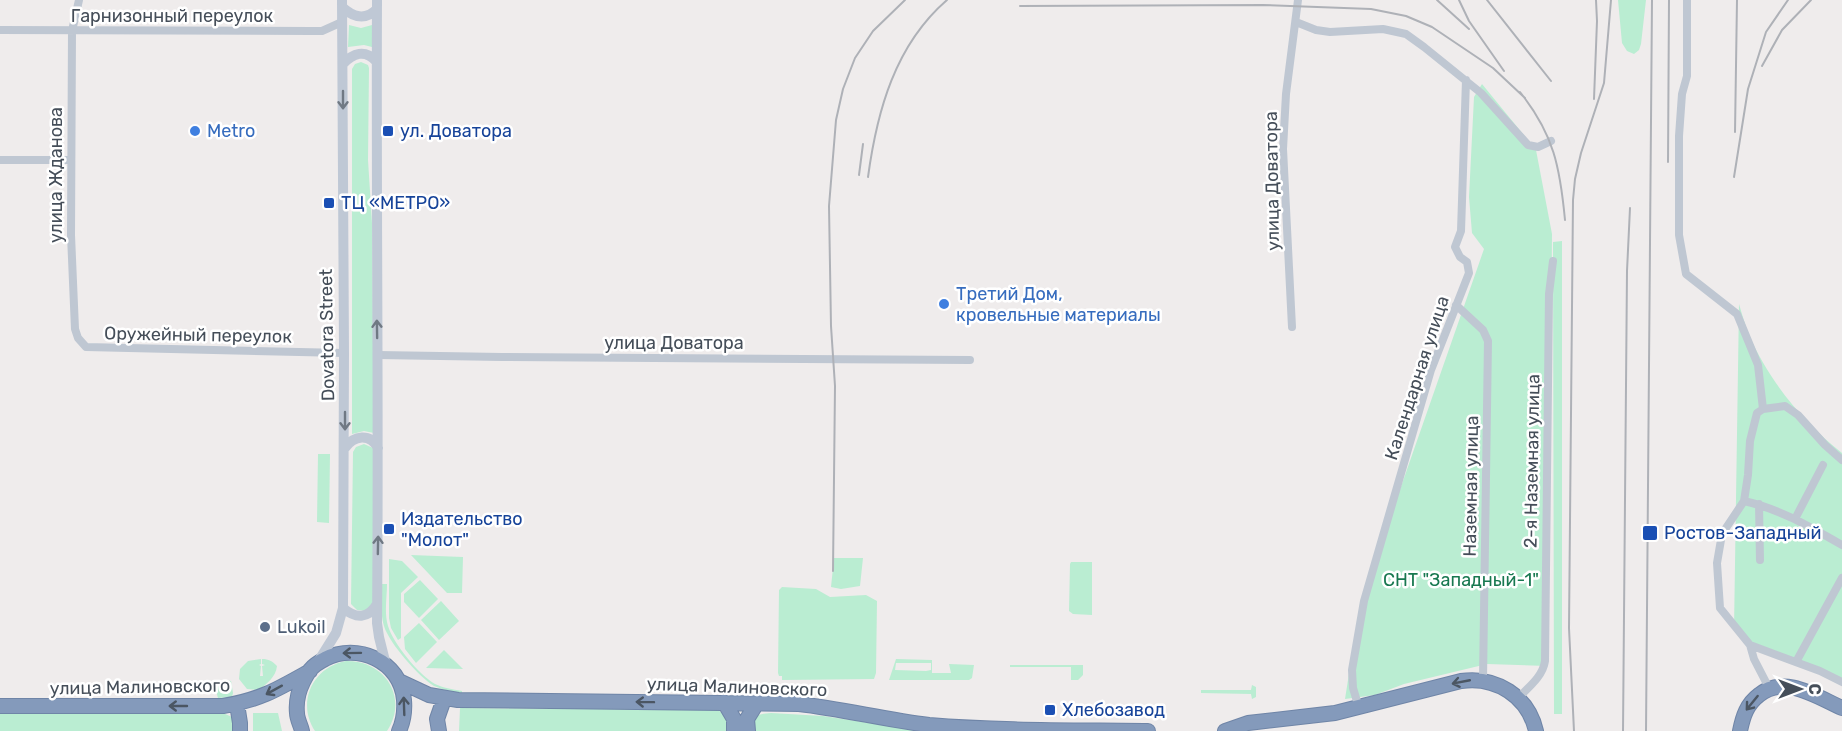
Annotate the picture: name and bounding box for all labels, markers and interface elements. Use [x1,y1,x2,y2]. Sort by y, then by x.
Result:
street label: Гарнизонный переулок [71,5,274,27]
one-way arrow [337,90,349,110]
street label: улица Жданова [45,107,67,243]
street label: улица Доватора [1260,111,1284,251]
place label: Metro [207,120,255,142]
place label: ул. Доватора [400,120,512,142]
marker: Metro [188,124,202,138]
marker: ул. Доватора [381,124,395,138]
place label: ТЦ «МЕТРО» [341,192,450,214]
marker: ТЦ «МЕТРО» [322,196,336,210]
street label: Dovatora Street [315,269,339,401]
place label: Третий Дом, кровельные материалы [956,283,1161,326]
street label: Календарная улица [1380,293,1454,463]
marker: Третий Дом, кровельные материалы [937,297,951,311]
one-way arrow [372,320,383,340]
street label: Оружейный переулок [104,322,292,348]
street label: улица Доватора [604,332,744,354]
street label: 2-я Наземная улица [1519,374,1545,548]
one-way arrow [339,411,351,431]
street label: Наземная улица [1459,415,1483,557]
place label: Издательство "Молот" [401,508,523,551]
marker: Издательство "Молот" [382,522,396,536]
place label: Ростов-Западный [1664,522,1821,544]
marker: Ростов-Западный [1641,524,1659,542]
one-way arrow [372,536,384,556]
park label: СНТ "Западный-1" [1383,569,1539,591]
place label: Lukoil [277,616,326,638]
marker: Lukoil [258,620,272,634]
one-way arrow [343,647,362,659]
north arrow [1770,659,1830,719]
street label: улица Малиновского [646,673,828,701]
street label: улица Малиновского [50,674,230,700]
one-way arrow [1451,677,1471,688]
text: С [1805,683,1824,695]
one-way arrow [266,685,283,697]
one-way arrow [1746,695,1759,711]
one-way arrow [635,696,655,708]
one-way arrow [398,697,409,717]
place label: Хлебозавод [1062,699,1165,721]
one-way arrow [169,700,189,712]
marker: Хлебозавод [1043,703,1057,717]

